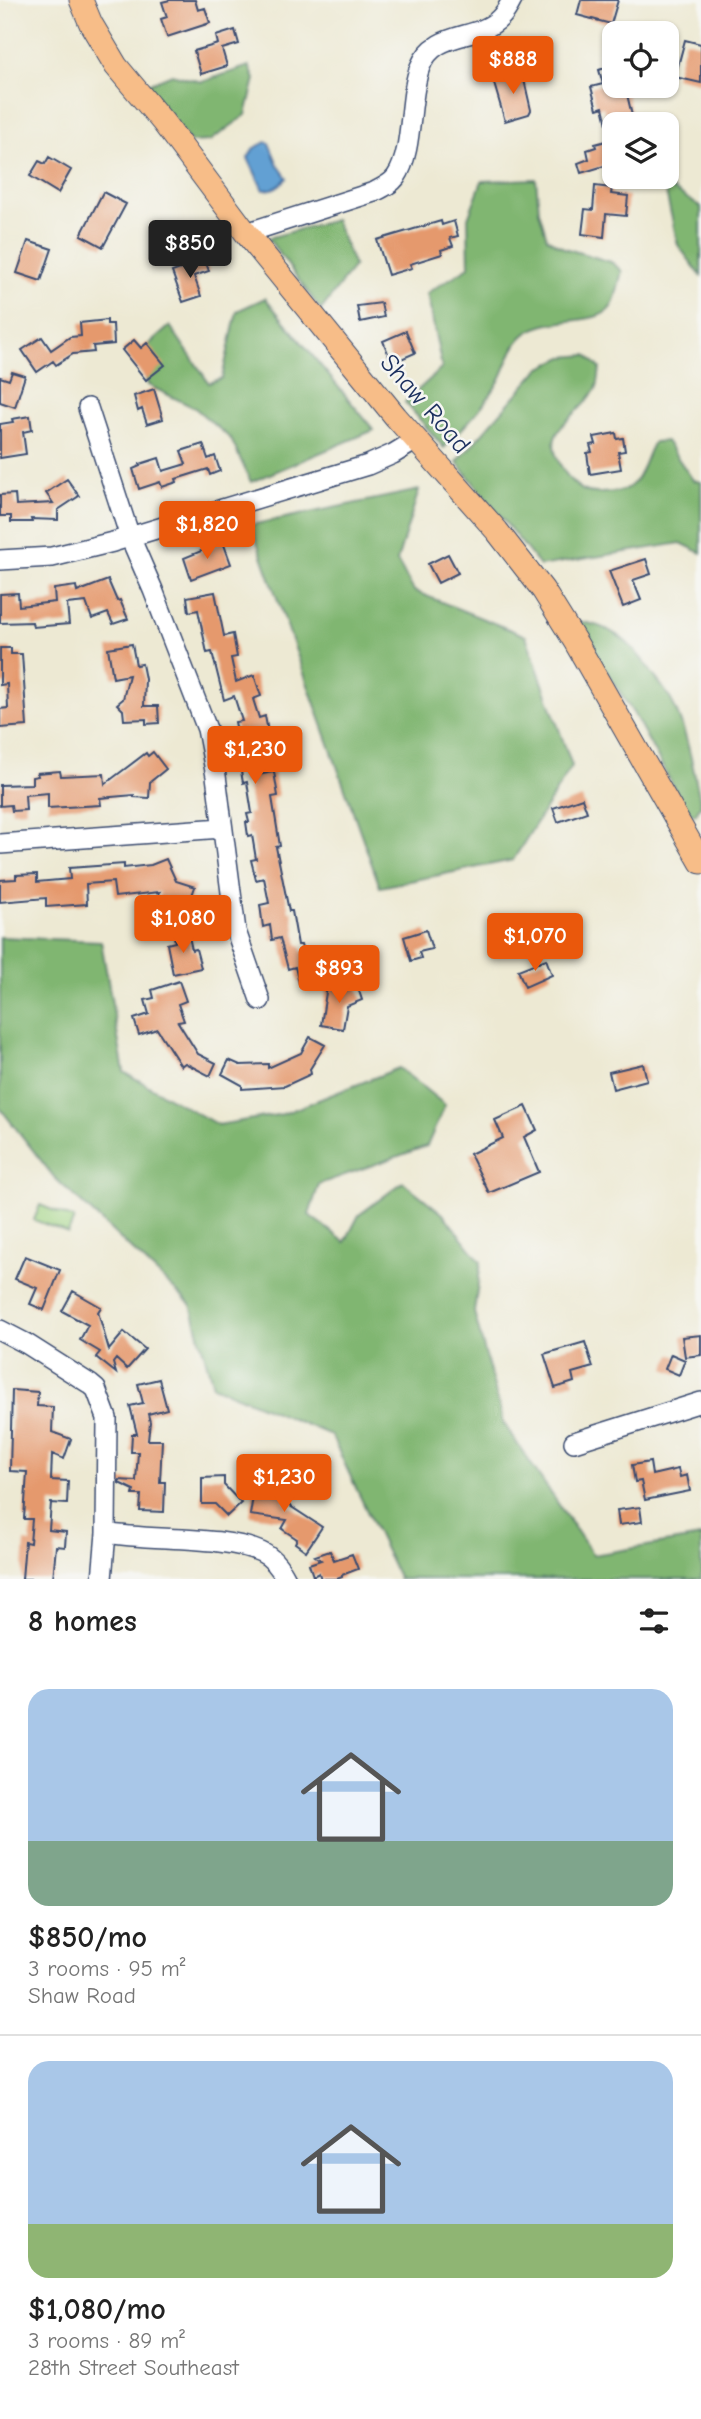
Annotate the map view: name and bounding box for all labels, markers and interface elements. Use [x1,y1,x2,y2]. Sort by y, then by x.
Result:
map controls [602,21,679,189]
button: locate [602,21,679,98]
pin: $888 [472,36,554,96]
text: $888 [488,45,538,72]
button: layers [602,112,679,189]
pin: $850 [149,220,231,280]
text: $850 [165,229,216,256]
street label: Shaw Road [374,348,476,460]
pin: $1,820 [150,502,264,561]
text: $1,820 [175,510,239,537]
pin: $1,230 [198,726,312,786]
text: $1,230 [223,735,287,762]
pin: $1,080 [126,895,240,955]
text: $1,080 [150,904,216,931]
pin: $1,070 [478,914,592,973]
text: $1,070 [503,922,567,949]
pin: $893 [298,946,380,1005]
text: $893 [315,954,364,981]
pin: $1,230 [227,1454,341,1514]
text: $1,230 [252,1463,316,1490]
icon: filters [635,1602,673,1640]
text: 8 homes [28,1604,137,1639]
icon: home [288,1734,414,1860]
text: $850/mo [28,1920,147,1955]
text: 3 rooms · 95 m² [28,1955,186,1982]
text: Shaw Road [28,1982,136,2009]
icon: home [288,2106,414,2232]
text: $1,080/mo [28,2292,166,2327]
text: 3 rooms · 89 m² [28,2327,185,2354]
text: 28th Street Southeast [28,2354,239,2381]

